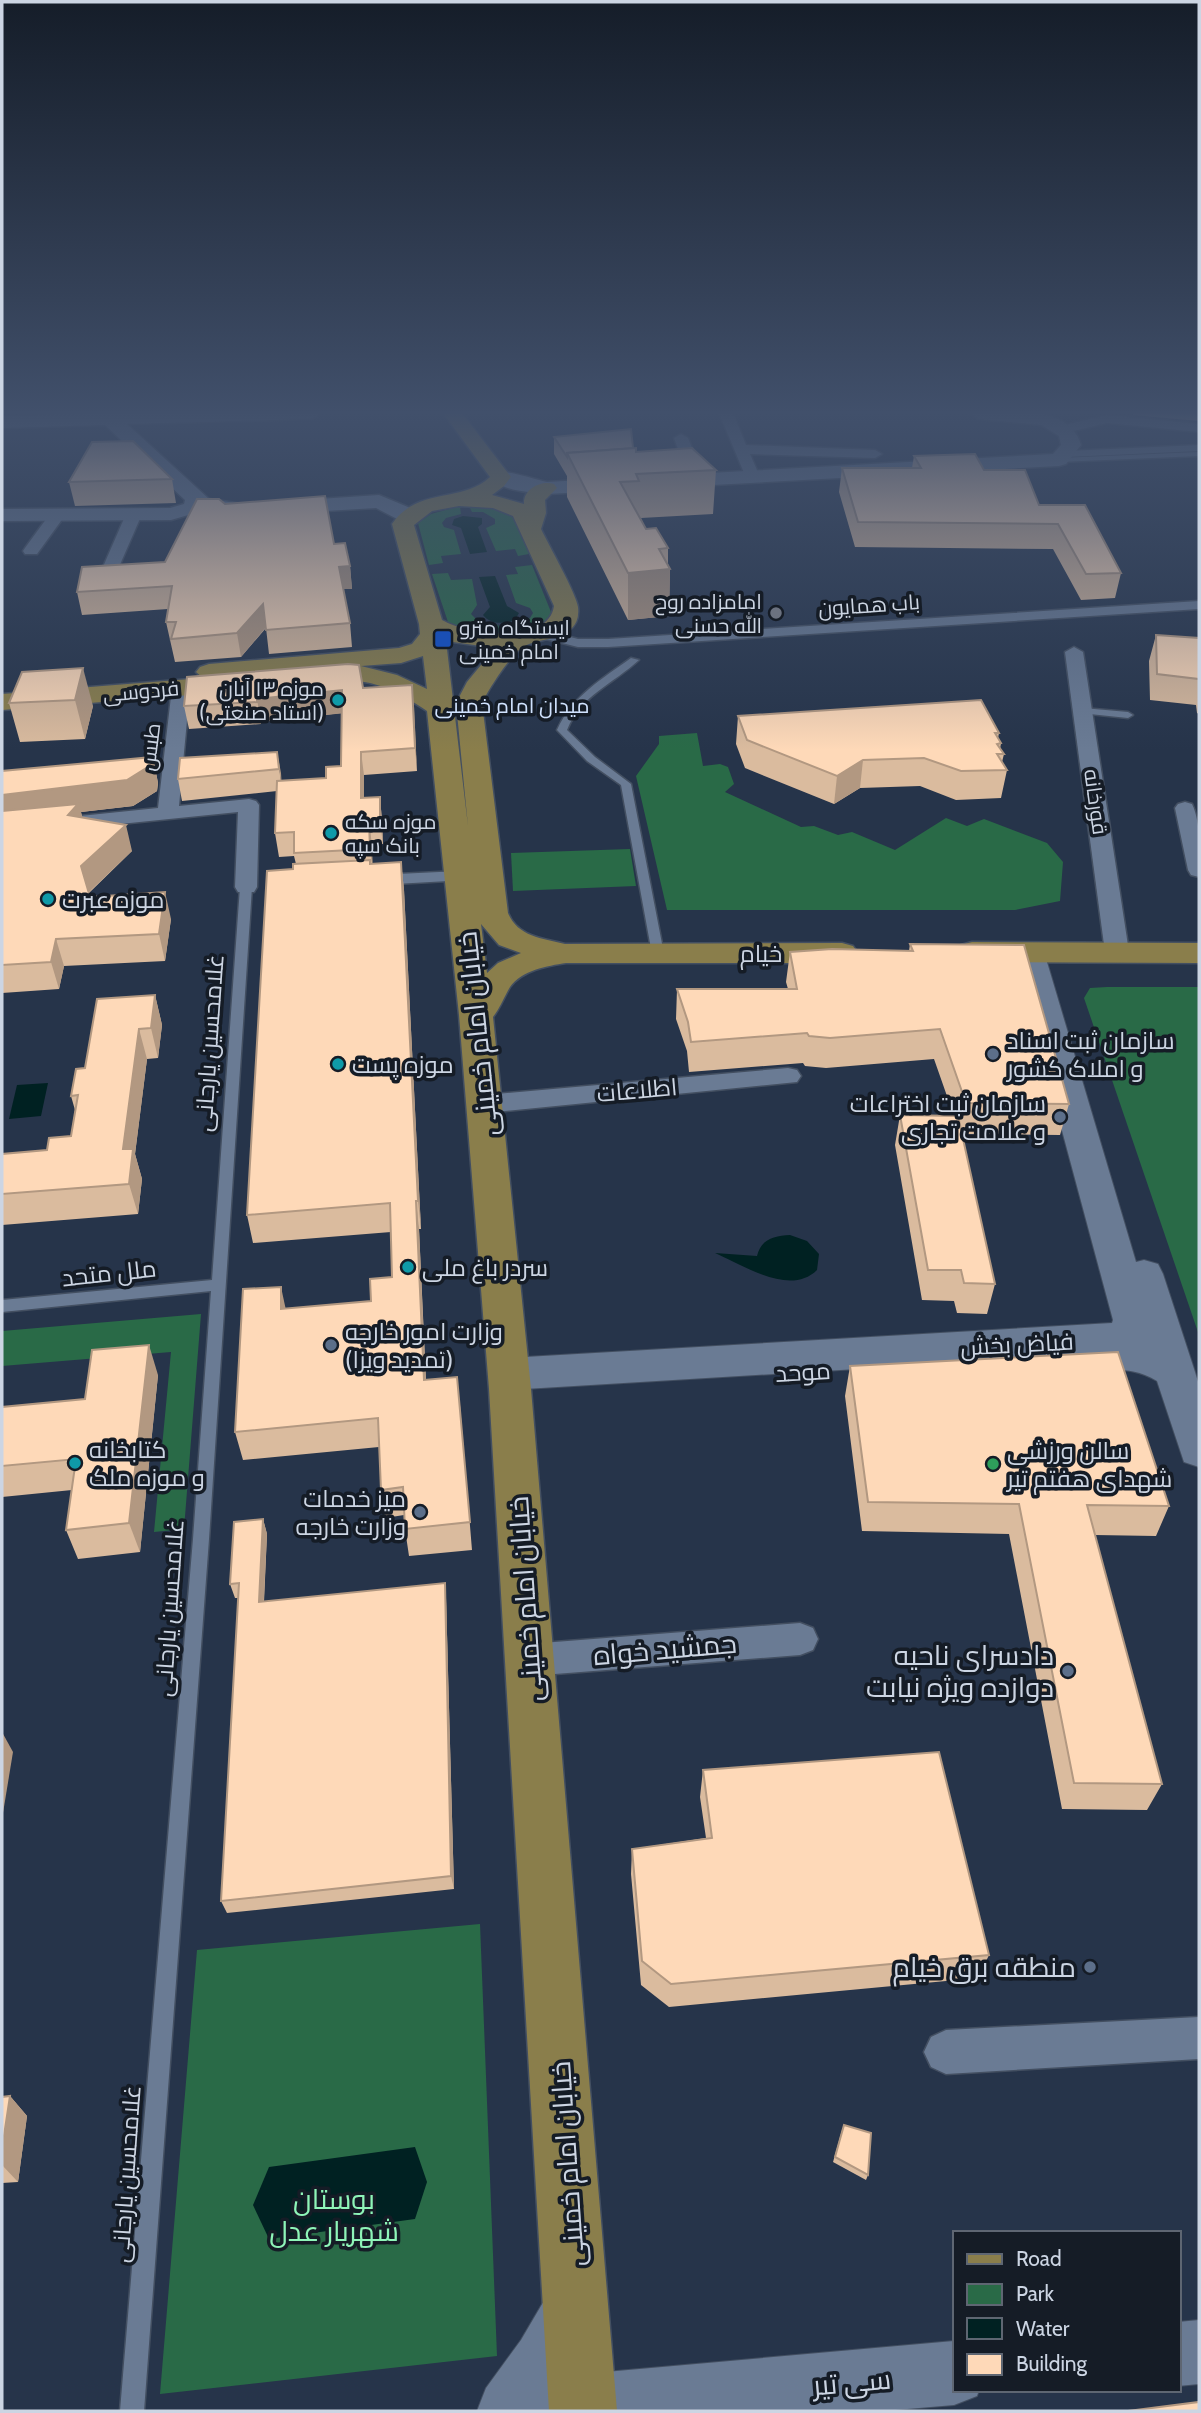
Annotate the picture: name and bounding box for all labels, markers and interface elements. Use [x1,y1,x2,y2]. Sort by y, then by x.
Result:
place label: امامزاده روح الله حسنی [655,589,762,639]
street label: باب همایون [817,589,921,622]
marker: امامزاده روح الله حسنی [768,605,784,621]
place label: ایستگاه مترو امام خمینی [459,615,570,666]
marker: ایستگاه مترو امام خمینی [433,629,453,649]
street label: فردوسی [102,675,180,708]
place label: موزه ۱۳ آبان (استاد صنعتی) [199,676,324,726]
marker: موزه ۱۳ آبان (استاد صنعتی) [330,692,346,708]
district label: میدان امام خمینی [434,693,590,720]
street label: طبس [135,722,166,772]
street label: قورخانه [1079,768,1113,836]
place label: موزه سکه بانک سپه [345,809,436,859]
marker: موزه سکه بانک سپه [323,825,339,841]
place label: موزه عبرت [62,885,164,914]
marker: موزه عبرت [40,891,56,907]
street label: خیابان امام خمینی [449,929,508,1138]
street label: خیام [740,939,782,970]
street label: غلامحسین یارجانی [188,953,230,1133]
place label: سازمان ثبت اسناد و املاک کشور [1005,1026,1175,1083]
marker: سازمان ثبت اسناد و املاک کشور [985,1046,1001,1062]
place label: موزه پست [352,1050,454,1081]
marker: موزه پست [330,1056,346,1072]
street label: اطلاعات [596,1072,678,1108]
place label: سازمان ثبت اختراعات و علامت تجاری [850,1089,1046,1146]
marker: سازمان ثبت اختراعات و علامت تجاری [1052,1109,1068,1125]
place label: سردر باغ ملی [422,1253,548,1284]
street label: ملل متحد [60,1254,158,1292]
marker: سردر باغ ملی [400,1259,416,1275]
place label: وزارت امور خارجه (تمدید ویزا) [345,1317,503,1374]
street label: فیاض بخش [960,1327,1074,1361]
marker: وزارت امور خارجه (تمدید ویزا) [323,1337,339,1353]
street label: موحد [775,1356,831,1388]
place label: کتابخانه و موزه ملک [89,1435,205,1492]
place label: سالن ورزشی شهدای هفتم تیر [1005,1436,1172,1495]
marker: کتابخانه و موزه ملک [67,1455,83,1471]
marker: سالن ورزشی شهدای هفتم تیر [985,1456,1001,1472]
place label: میز خدمات وزارت خارجه [296,1484,406,1541]
street label: خیابان امام خمینی [501,1495,552,1703]
marker: میز خدمات وزارت خارجه [412,1504,428,1520]
street label: غلامحسین یارجانی [148,1518,190,1698]
street label: جمشید خواه [592,1626,738,1672]
place label: دادسرای ناحیه دوازده ویژه نیابت [866,1638,1054,1704]
marker: دادسرای ناحیه دوازده ویژه نیابت [1060,1663,1076,1679]
place label: منطقه برق خیام [893,1950,1076,1987]
marker: منطقه برق خیام [1082,1959,1098,1975]
street label: خیابان امام خمینی [543,2060,594,2268]
street label: غلامحسین یارجانی [105,2084,147,2264]
park label: بوستان شهریار عدل [269,2182,399,2248]
legend [953,2231,1180,2392]
text: Road [1016,2246,1062,2271]
text: Park [1016,2281,1054,2306]
text: Water [1016,2316,1070,2341]
text: Building [1016,2351,1088,2376]
street label: سی تیر [810,2362,892,2403]

